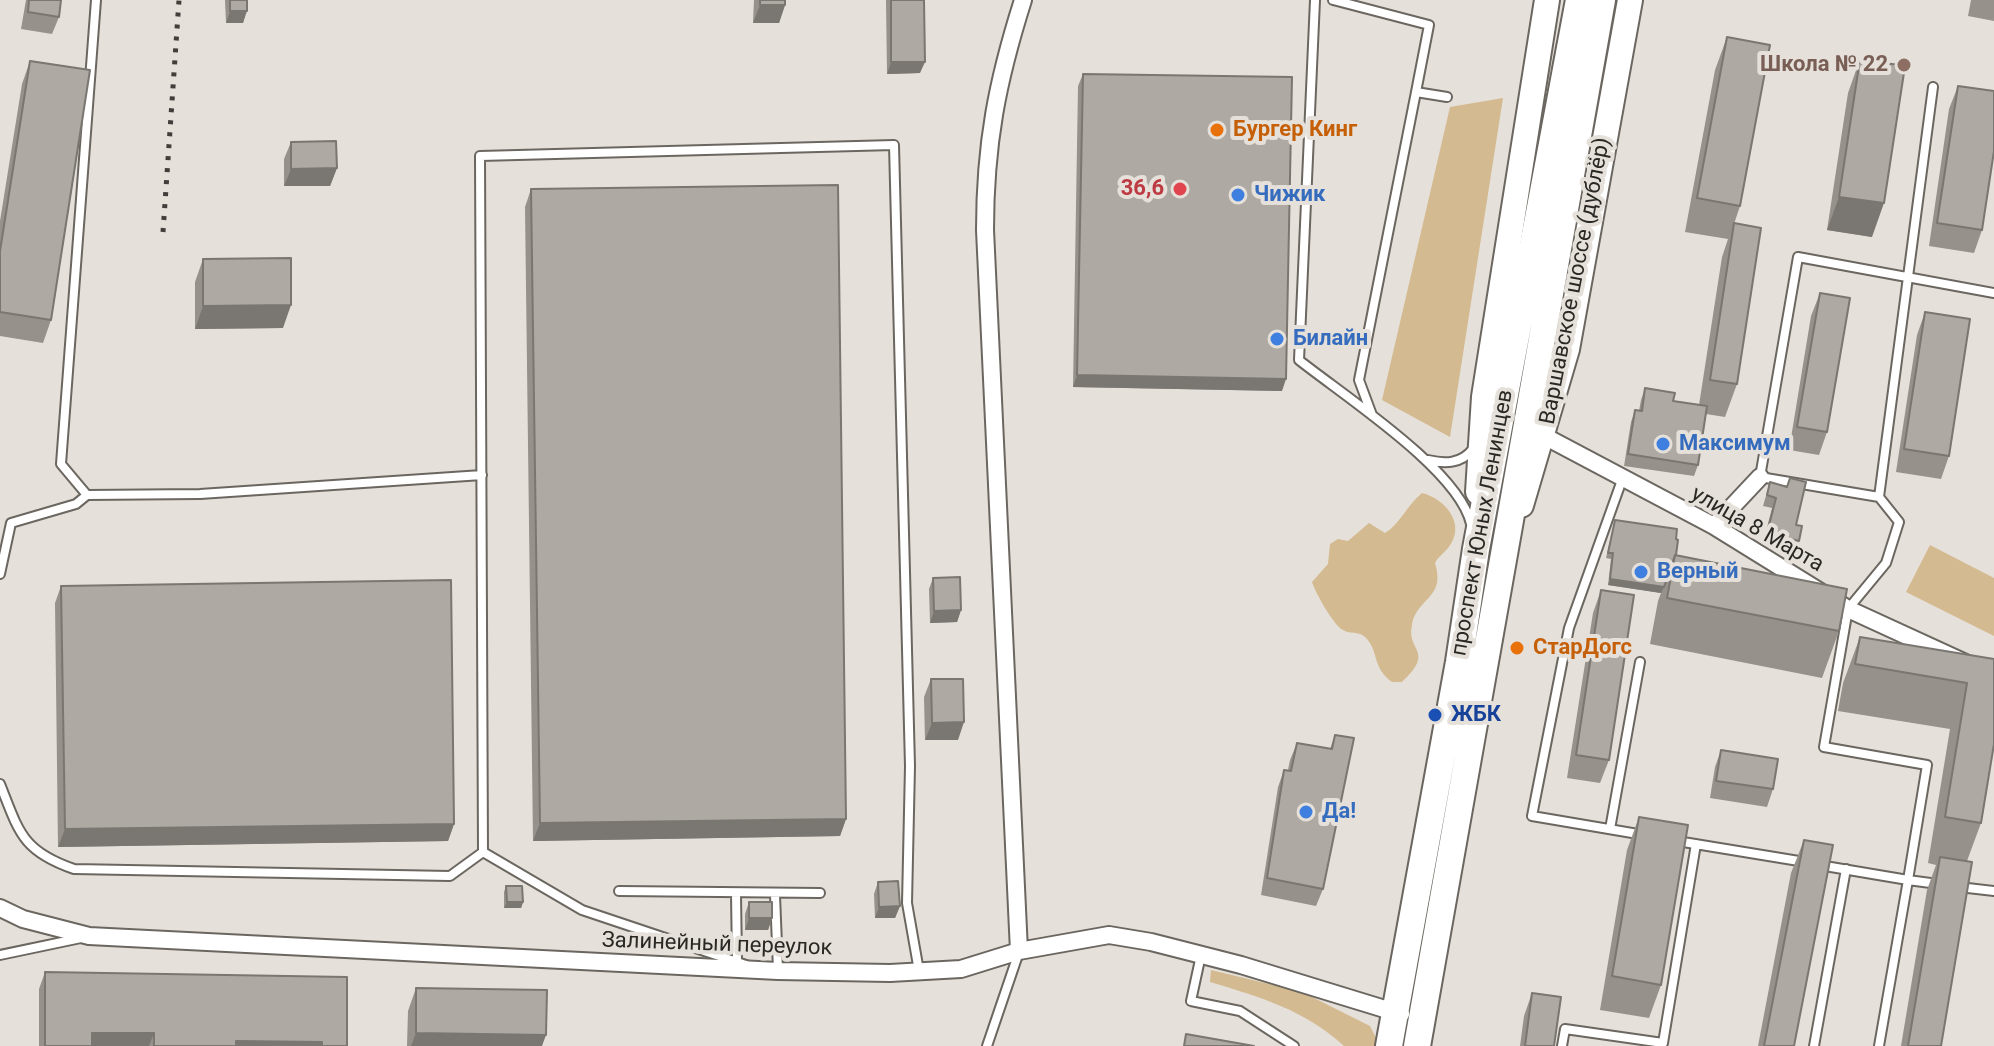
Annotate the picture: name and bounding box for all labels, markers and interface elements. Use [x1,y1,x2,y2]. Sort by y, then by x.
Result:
place label: Школа № 22 [1760,52,1888,78]
marker: Школа № 22 [1895,56,1913,74]
place label: Бургер Кинг [1233,117,1357,143]
marker: Бургер Кинг [1208,121,1226,139]
street label: Варшавское шоссе (дублёр) [1535,135,1617,427]
place label: 36,6 [1121,176,1164,202]
marker: 36,6 [1171,180,1189,198]
place label: Чижик [1254,182,1325,208]
marker: Чижик [1229,186,1247,204]
place label: Билайн [1293,326,1368,352]
marker: Билайн [1268,330,1286,348]
street label: проспект Юных Ленинцев [1447,388,1519,658]
place label: Максимум [1679,431,1791,457]
marker: Максимум [1654,435,1672,453]
street label: улица 8 Марта [1686,481,1828,579]
place label: Верный [1657,559,1738,585]
marker: Верный [1632,563,1650,581]
place label: СтарДогс [1533,635,1632,661]
marker: СтарДогс [1508,639,1526,657]
place label: ЖБК [1451,702,1501,728]
marker: ЖБК [1426,706,1444,724]
place label: Да! [1322,799,1356,825]
marker: Да! [1297,803,1315,821]
street label: Залинейный переулок [601,928,833,962]

